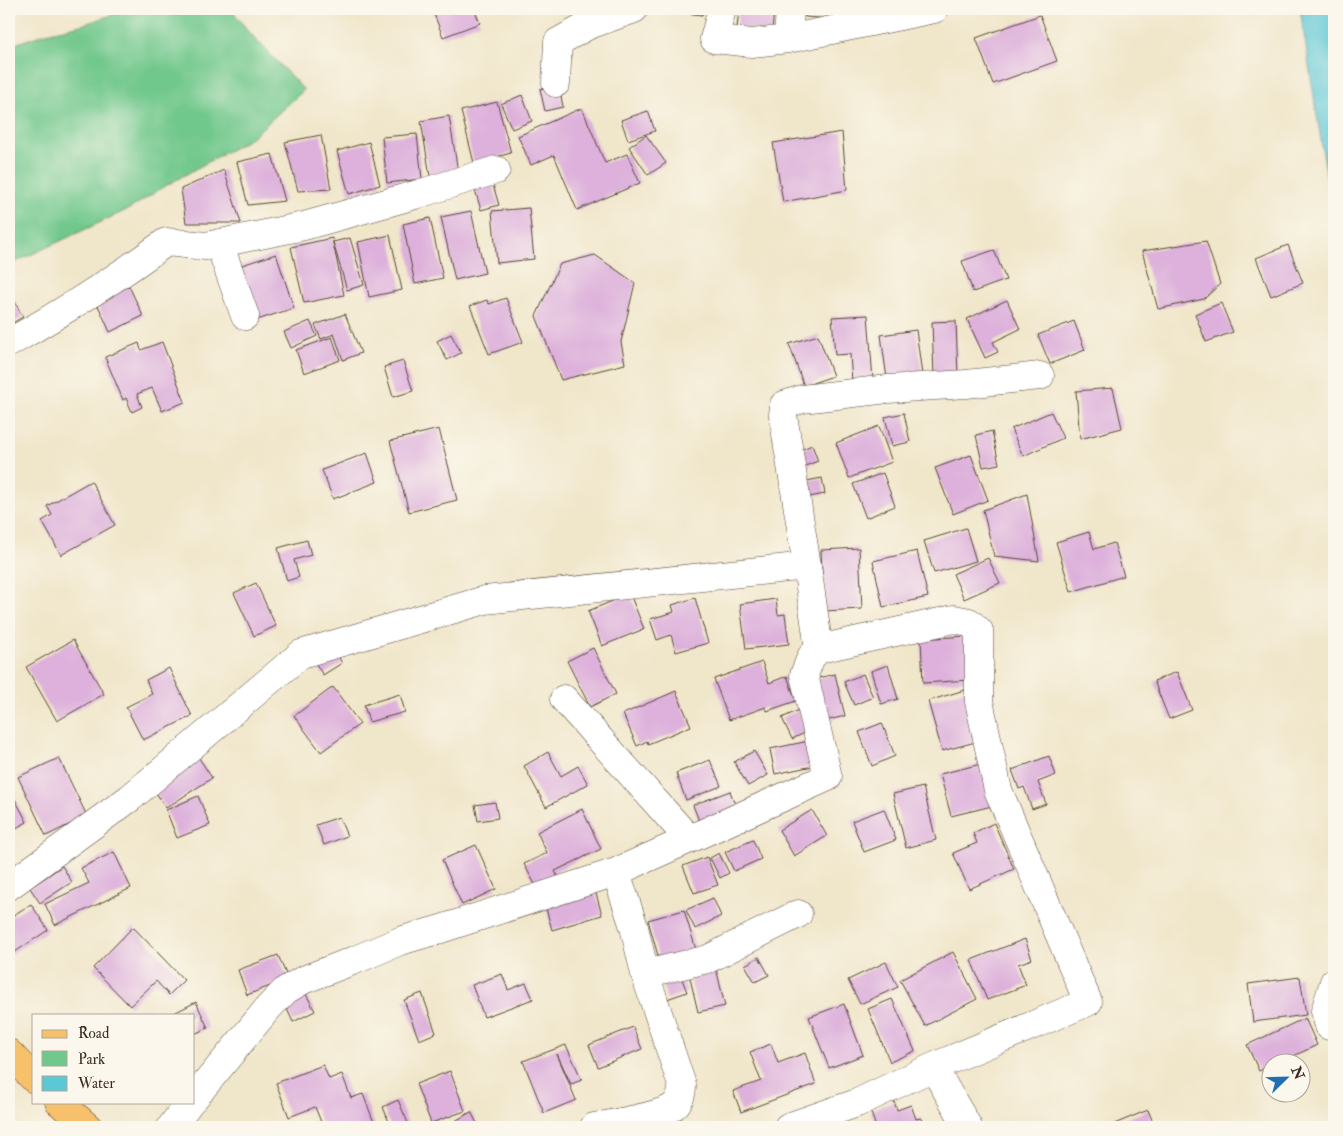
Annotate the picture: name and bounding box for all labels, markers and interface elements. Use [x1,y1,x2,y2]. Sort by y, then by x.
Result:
legend [32,1014,195,1104]
text: Road [78,1024,110,1043]
text: Park [78,1050,105,1069]
north arrow [1260,1054,1310,1104]
text: N [1287,1063,1308,1083]
text: Water [77,1074,115,1093]

